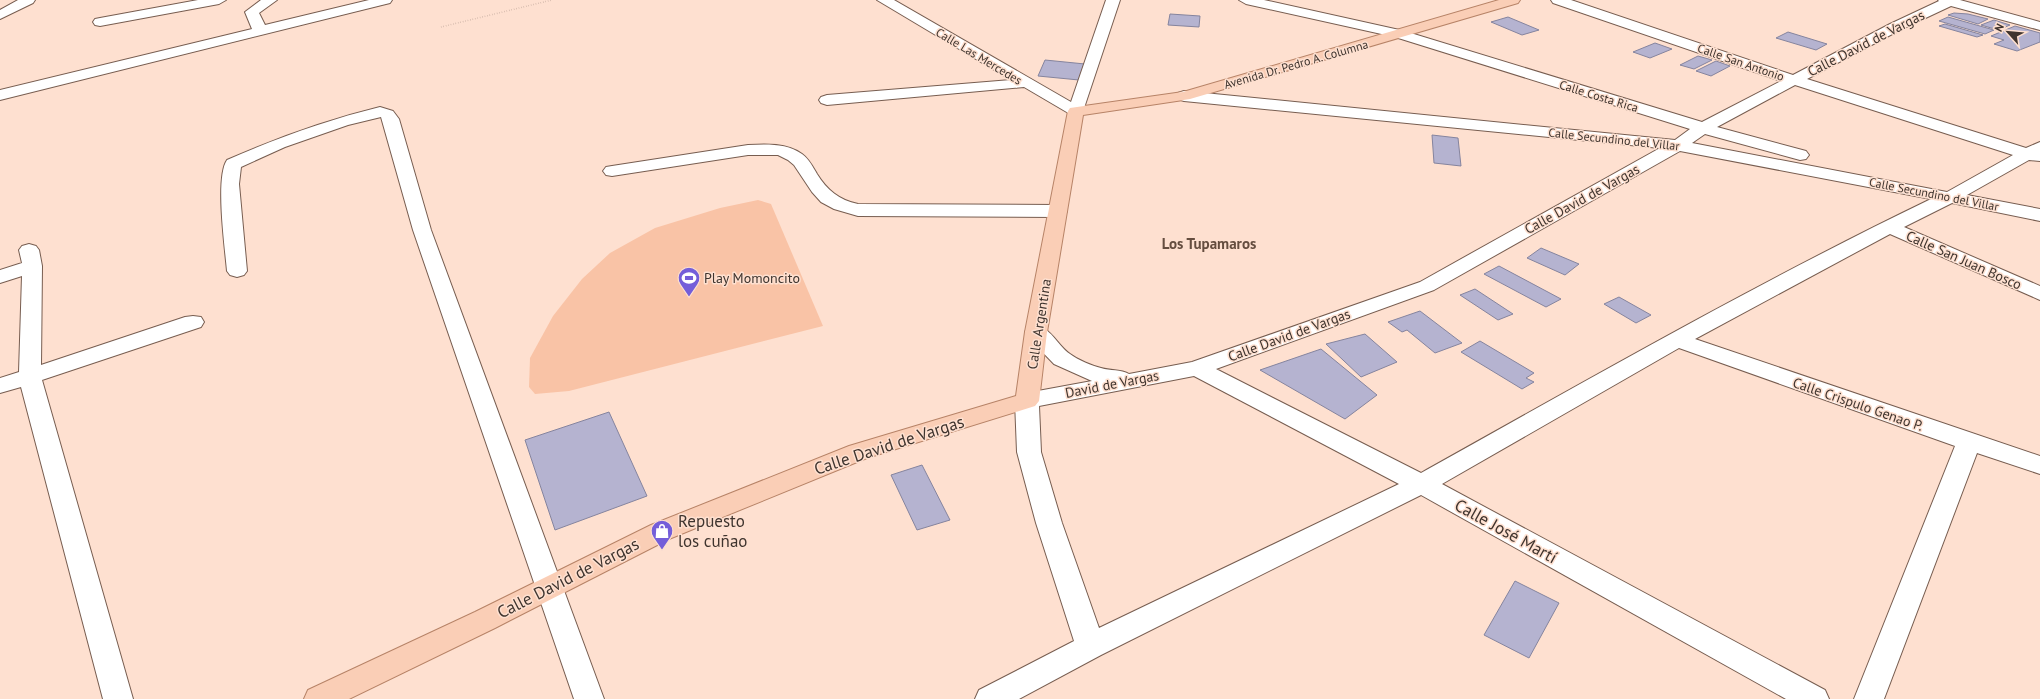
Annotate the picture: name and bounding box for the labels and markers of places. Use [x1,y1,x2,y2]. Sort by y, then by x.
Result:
sports icon: Play Momoncito [676,265,702,298]
place label: Play Momoncito [704,269,800,287]
place label: Repuesto los cuñao [678,510,747,552]
shop icon: Repuesto los cuñao [649,518,675,551]

